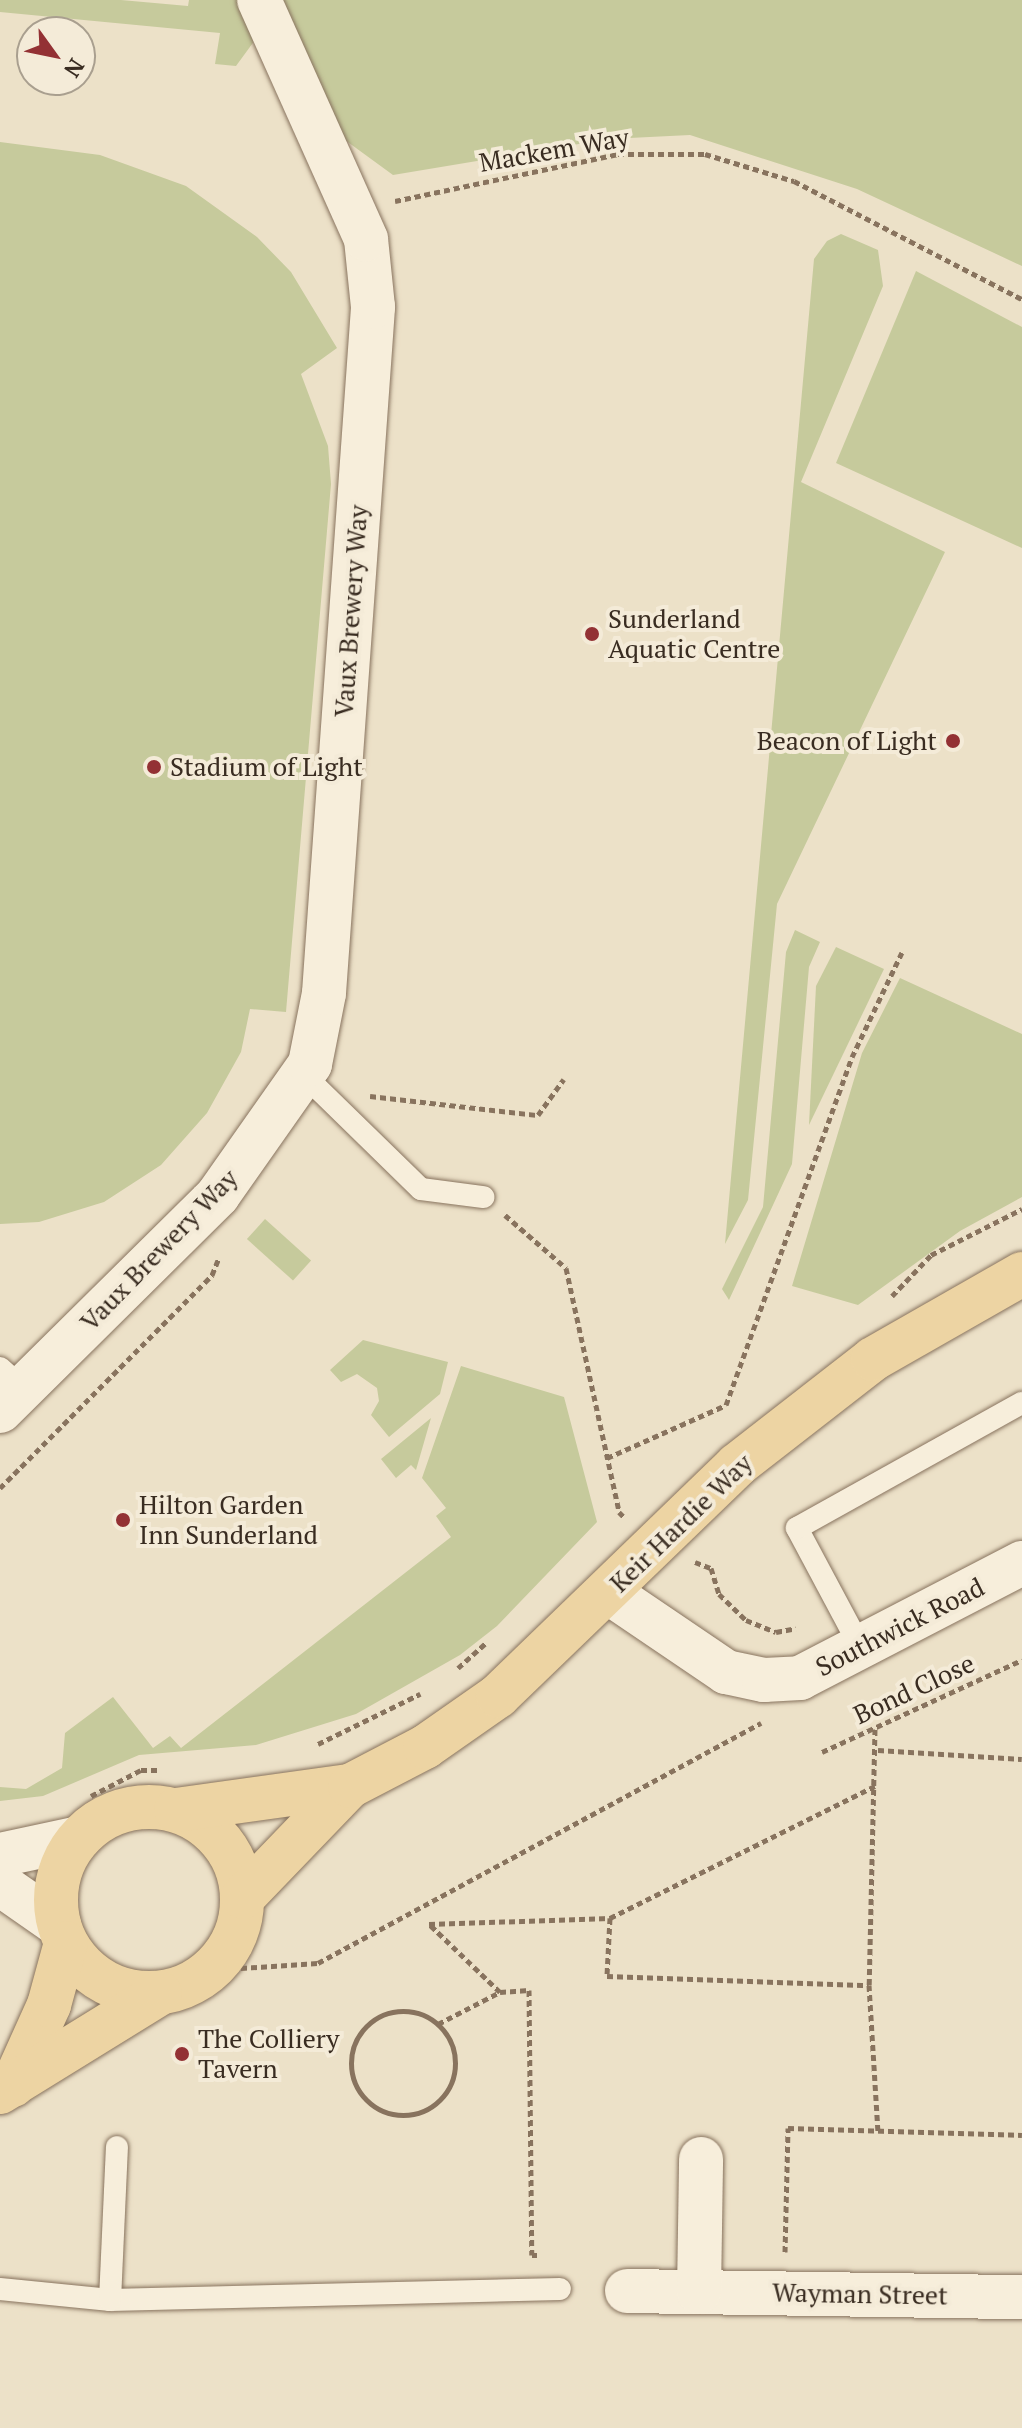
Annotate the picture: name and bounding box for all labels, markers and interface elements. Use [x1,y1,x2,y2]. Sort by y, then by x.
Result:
north arrow [16,16,96,96]
text: N [58,53,92,83]
street label: Mackem Way [477,121,631,179]
street label: Vaux Brewery Way [328,504,374,718]
place label: Sunderland Aquatic Centre [608,603,780,664]
marker: Sunderland Aquatic Centre [583,625,601,643]
place label: Beacon of Light [757,725,937,757]
marker: Beacon of Light [944,732,962,750]
place label: Stadium of Light [170,751,363,783]
marker: Stadium of Light [145,758,163,776]
street label: Vaux Brewery Way [74,1163,244,1337]
street label: Keir Hardie Way [604,1447,758,1599]
place label: Hilton Garden Inn Sunderland [139,1489,318,1550]
marker: Hilton Garden Inn Sunderland [114,1511,132,1529]
street label: Southwick Road [811,1571,989,1683]
street label: Bond Close [849,1647,979,1731]
place label: The Colliery Tavern [198,2023,339,2084]
marker: The Colliery Tavern [173,2045,191,2063]
street label: Wayman Street [772,2277,948,2311]

